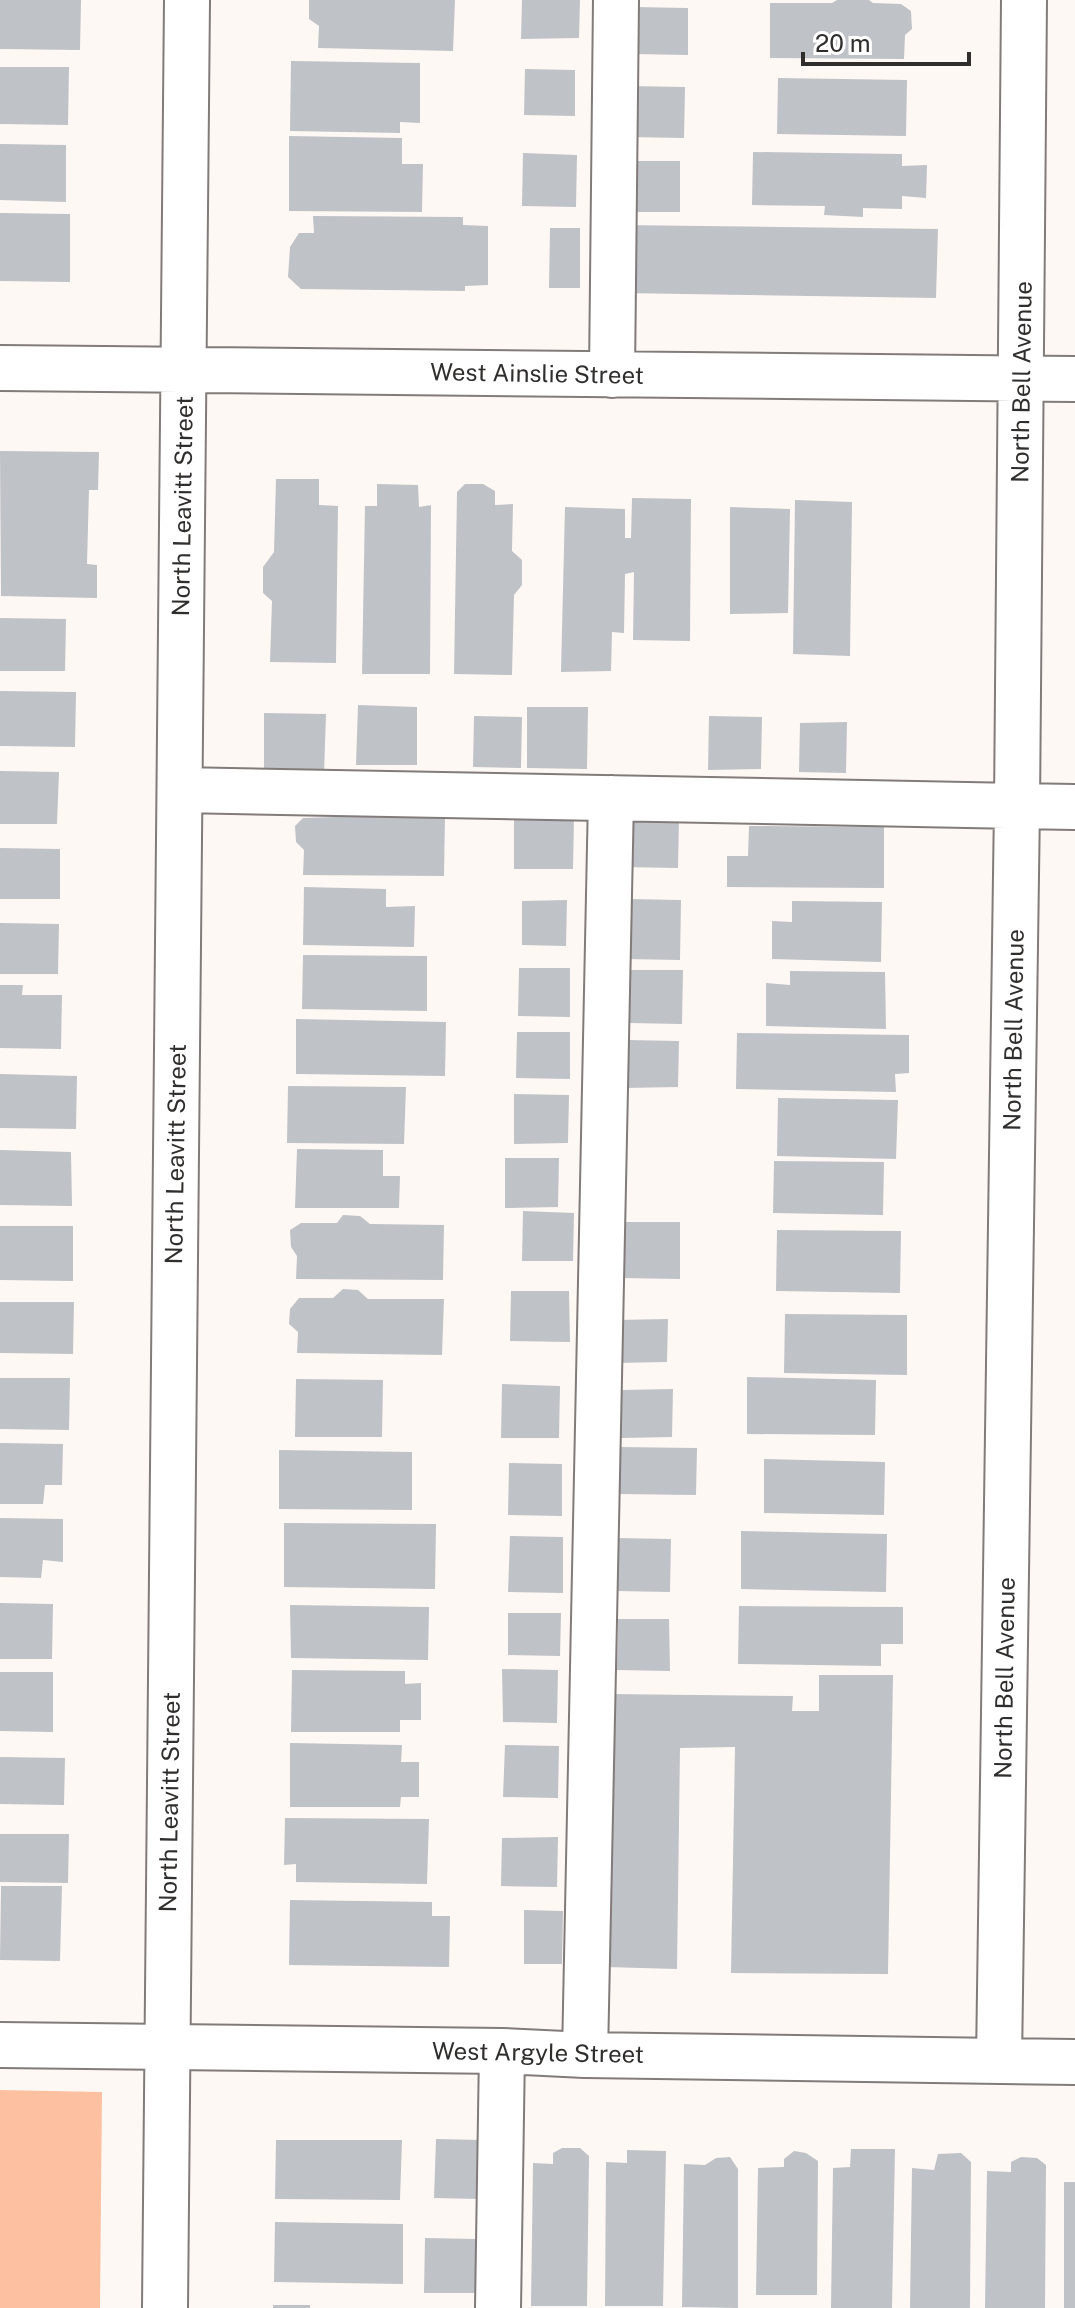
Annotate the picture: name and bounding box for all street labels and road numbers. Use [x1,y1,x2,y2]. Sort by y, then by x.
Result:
street label: North Bell Avenue [1005,281,1037,483]
street label: West Ainslie Street [430,357,644,389]
street label: North Leavitt Street [166,395,198,617]
street label: North Bell Avenue [997,929,1029,1131]
street label: North Leavitt Street [159,1043,191,1265]
street label: North Bell Avenue [988,1577,1020,1779]
street label: North Leavitt Street [153,1691,185,1913]
street label: West Argyle Street [432,2036,644,2068]

